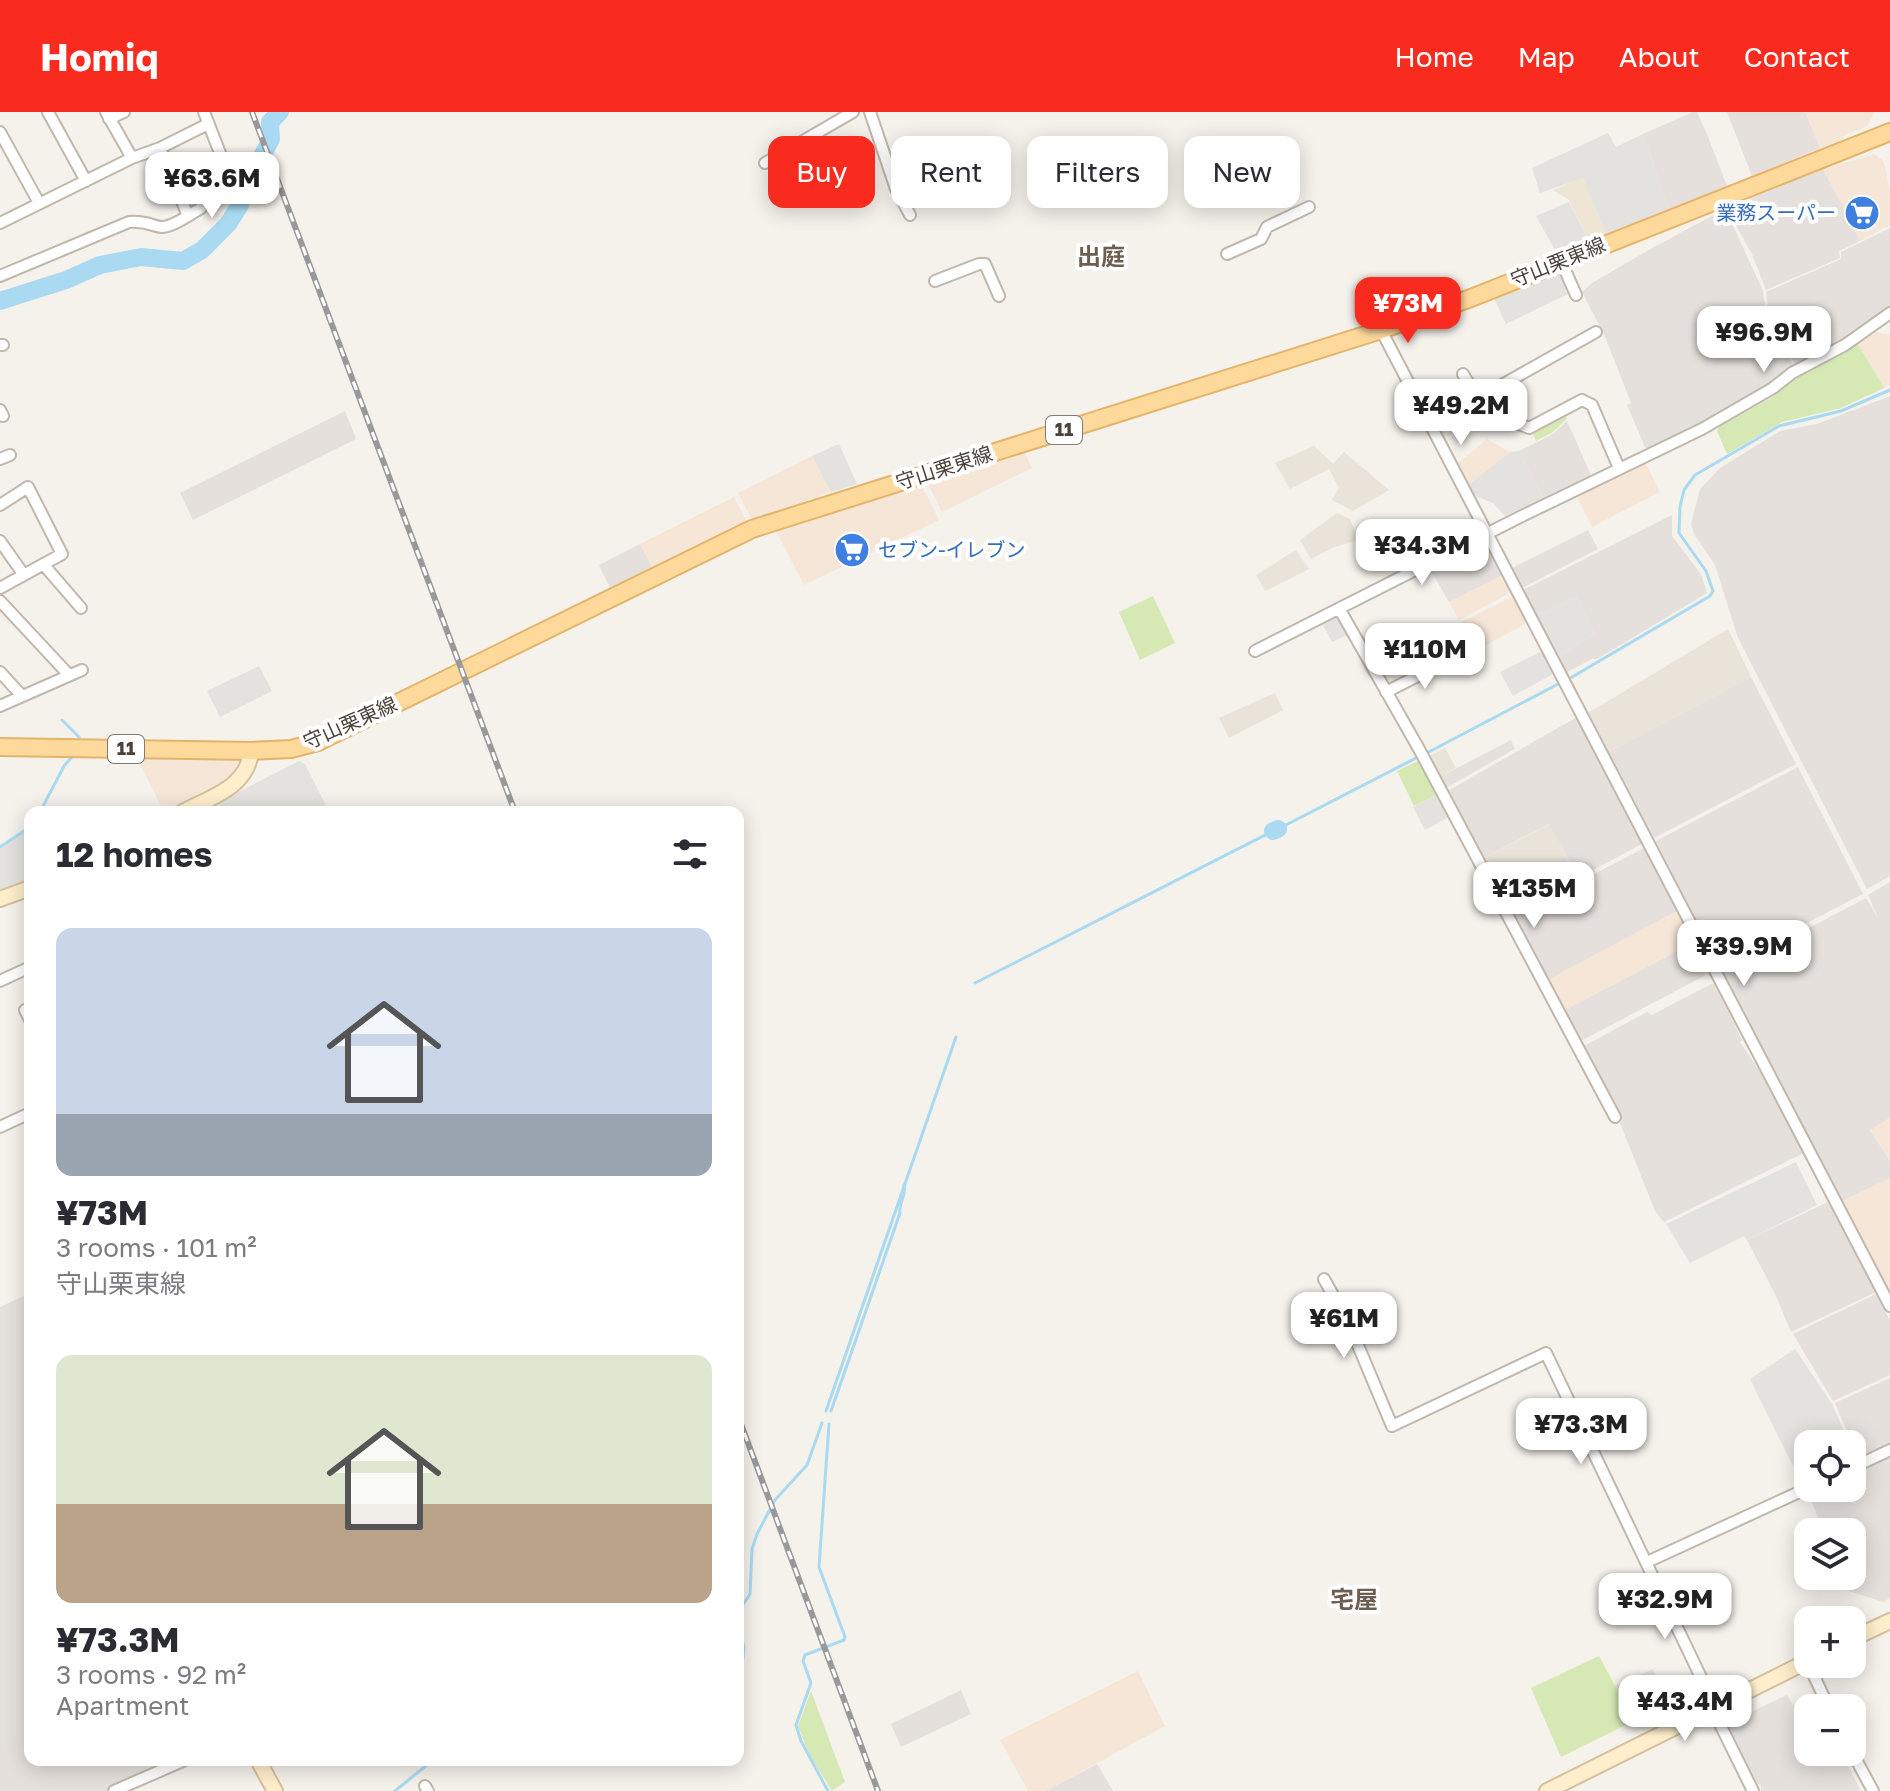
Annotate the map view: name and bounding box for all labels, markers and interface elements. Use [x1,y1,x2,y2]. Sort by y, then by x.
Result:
text: Homiq [40,34,159,79]
text: Home [1395,40,1474,73]
text: Map [1518,40,1575,73]
text: About [1619,40,1700,73]
text: Contact [1744,40,1850,73]
chip: Buy [768,136,875,208]
chip: Rent [891,136,1011,208]
chip: Filters [1027,136,1168,208]
chip: New [1184,136,1300,208]
pin: ¥63.6M [147,152,277,220]
text: ¥63.6M [163,162,261,193]
supermarket icon: 業務スーパー [1843,194,1881,232]
place label: 業務スーパー [1716,200,1836,224]
street label: 守山栗東線 [1507,231,1608,291]
district label: 出庭 [1077,241,1125,270]
pin: ¥73M [1361,277,1455,345]
text: ¥73M [1373,287,1443,318]
pin: ¥96.9M [1699,306,1829,374]
text: ¥96.9M [1715,316,1813,347]
pin: ¥49.2M [1396,379,1526,447]
text: ¥49.2M [1412,389,1510,420]
road number: 11 [1046,416,1082,444]
street label: 守山栗東線 [892,440,995,494]
pin: ¥34.3M [1357,519,1487,587]
text: ¥34.3M [1374,529,1470,560]
supermarket icon: セブン-イレブン [833,531,871,569]
place label: セブン-イレブン [878,537,1026,561]
pin: ¥110M [1369,623,1481,691]
text: ¥110M [1383,633,1467,664]
street label: 守山栗東線 [299,691,400,753]
road number: 11 [108,735,144,763]
icon: filters [668,832,712,876]
text: 12 homes [56,834,213,874]
pin: ¥135M [1478,862,1590,930]
text: ¥135M [1491,872,1577,903]
pin: ¥39.9M [1679,920,1809,988]
text: ¥39.9M [1695,930,1793,961]
icon: home [312,980,456,1124]
text: ¥73M [56,1192,148,1232]
text: 3 rooms · 101 m² [56,1232,257,1263]
text: 守山栗東線 [56,1268,186,1299]
pin: ¥61M [1297,1292,1391,1360]
text: ¥61M [1309,1302,1379,1333]
pin: ¥73.3M [1516,1398,1646,1466]
icon: home [312,1407,456,1551]
text: ¥73.3M [1534,1408,1628,1439]
map controls [1794,1430,1866,1766]
button: locate [1794,1430,1866,1502]
button: layers [1794,1518,1866,1590]
pin: ¥32.9M [1600,1573,1730,1641]
text: ¥32.9M [1617,1583,1713,1614]
district label: 宅屋 [1330,1584,1378,1613]
button: + [1794,1606,1866,1678]
text: ¥73.3M [56,1619,180,1659]
text: 3 rooms · 92 m² [56,1659,246,1690]
pin: ¥43.4M [1620,1675,1750,1743]
text: ¥43.4M [1637,1685,1733,1716]
text: Apartment [56,1690,189,1721]
button: − [1794,1694,1866,1766]

